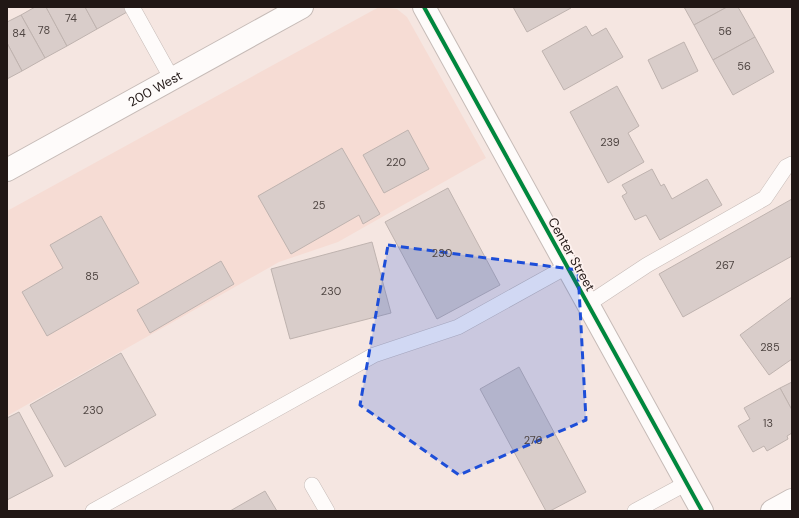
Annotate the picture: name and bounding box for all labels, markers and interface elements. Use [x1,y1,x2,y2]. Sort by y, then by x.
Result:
house number: 74 [65,11,77,25]
house number: 78 [38,23,50,37]
house number: 56 [718,24,732,38]
house number: 84 [12,26,26,40]
house number: 56 [737,59,751,73]
street label: 200 West [125,67,185,110]
house number: 239 [600,135,620,149]
house number: 220 [386,155,406,169]
house number: 25 [312,198,326,212]
street label: Center Street [544,214,599,294]
house number: 230 [432,246,452,260]
house number: 267 [716,258,735,272]
house number: 85 [85,269,99,283]
house number: 230 [321,284,341,298]
house number: 285 [760,340,780,354]
house number: 230 [83,403,103,417]
house number: 13 [763,416,773,430]
house number: 276 [524,433,542,447]

